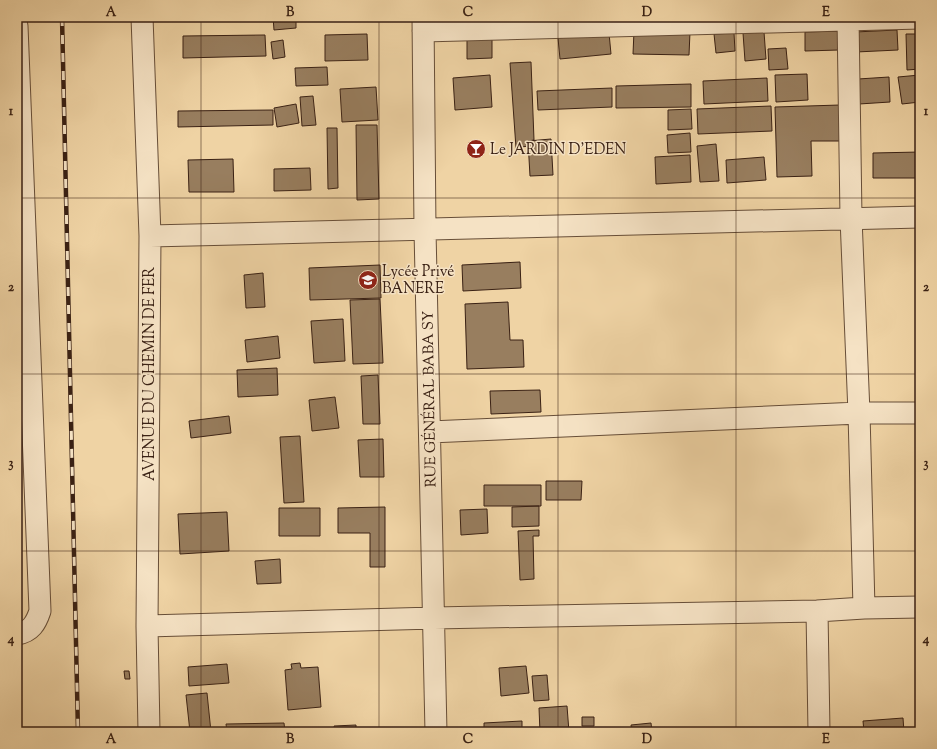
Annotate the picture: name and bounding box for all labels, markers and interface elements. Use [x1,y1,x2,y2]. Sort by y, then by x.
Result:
text: A [106,4,117,22]
text: B [286,4,295,22]
text: C [463,4,473,22]
text: D [642,4,652,22]
text: E [822,4,830,22]
text: 1 [9,103,14,121]
text: 1 [924,103,929,121]
bar icon: Le JARDIN D'EDEN [465,138,487,160]
place label: Le JARDIN D'EDEN [490,140,626,161]
place label: Lycée Privé BANERE [382,262,454,300]
street label: AVENUE DU CHEMIN DE FER [140,267,161,481]
school or university icon: Lycée Privé BANERE [357,269,379,291]
text: 2 [8,279,15,297]
text: 2 [923,279,930,297]
street label: RUE GÉNÉRAL BABA SY [417,310,443,488]
text: 3 [8,455,14,473]
text: 3 [923,455,929,473]
text: 4 [7,631,15,649]
text: 4 [922,631,930,649]
text: A [106,731,117,749]
text: B [286,731,295,749]
text: C [463,731,473,749]
text: D [642,731,652,749]
text: E [822,731,830,749]

